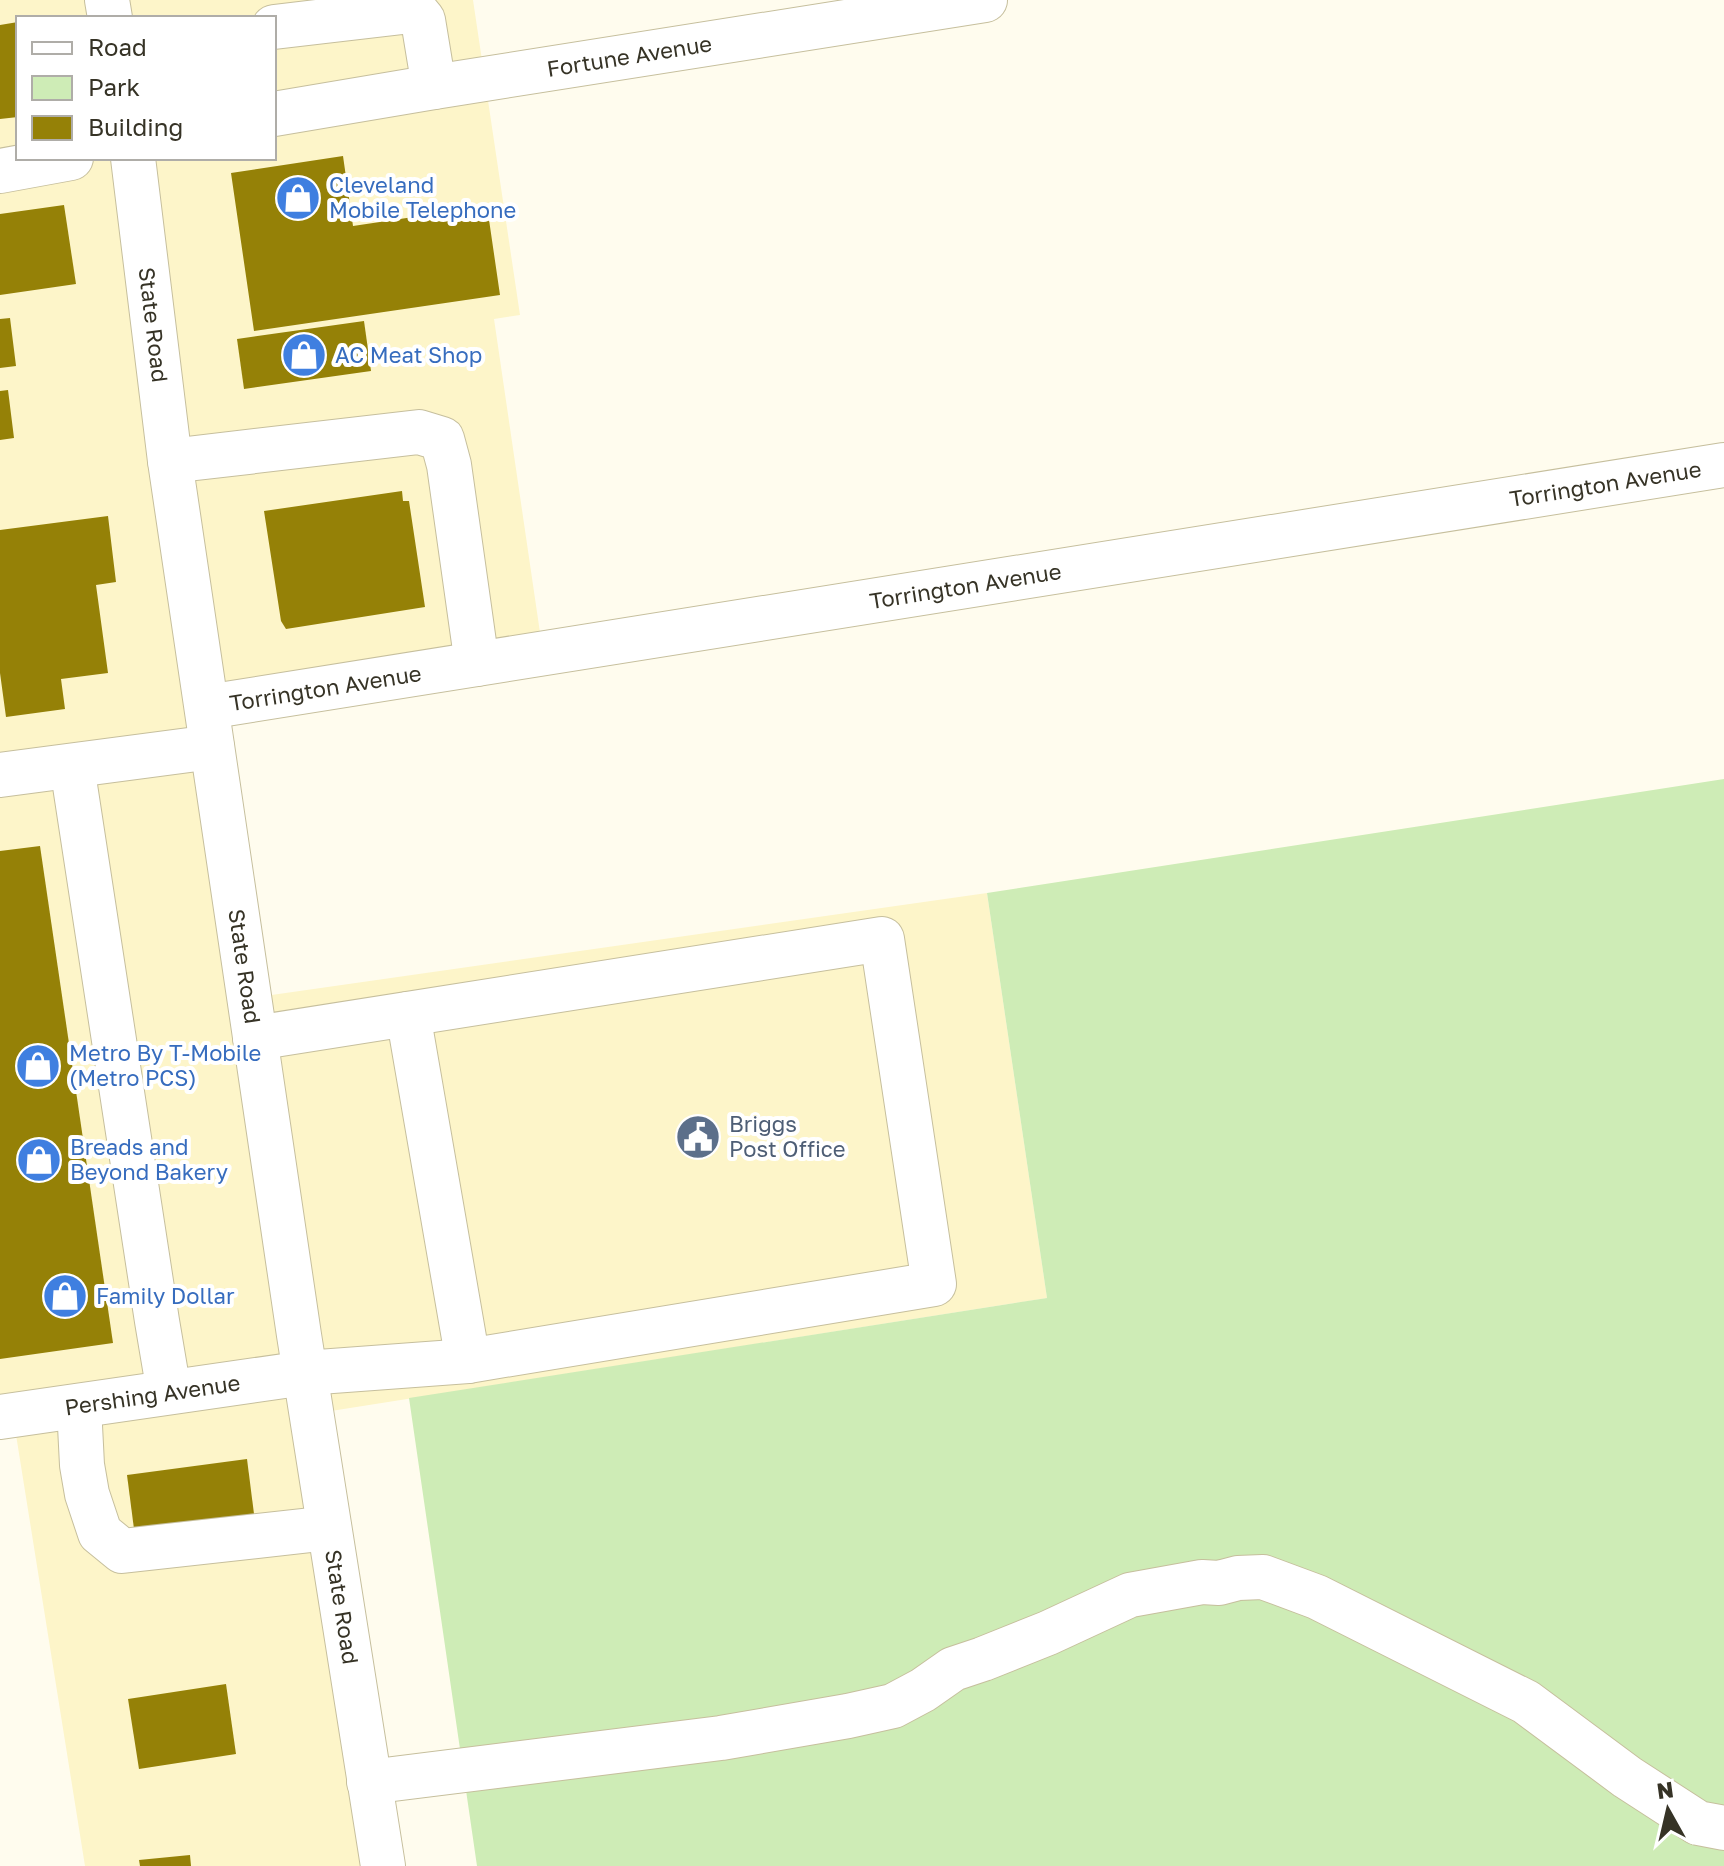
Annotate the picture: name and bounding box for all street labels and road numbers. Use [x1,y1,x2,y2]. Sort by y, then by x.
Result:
street label: Fortune Avenue [545,29,714,82]
street label: State Road [133,266,174,384]
street label: Torrington Avenue [1507,455,1703,512]
street label: Torrington Avenue [868,557,1063,614]
street label: Torrington Avenue [228,659,423,716]
street label: State Road [223,907,267,1025]
street label: Pershing Avenue [63,1369,242,1421]
street label: State Road [320,1548,365,1666]

